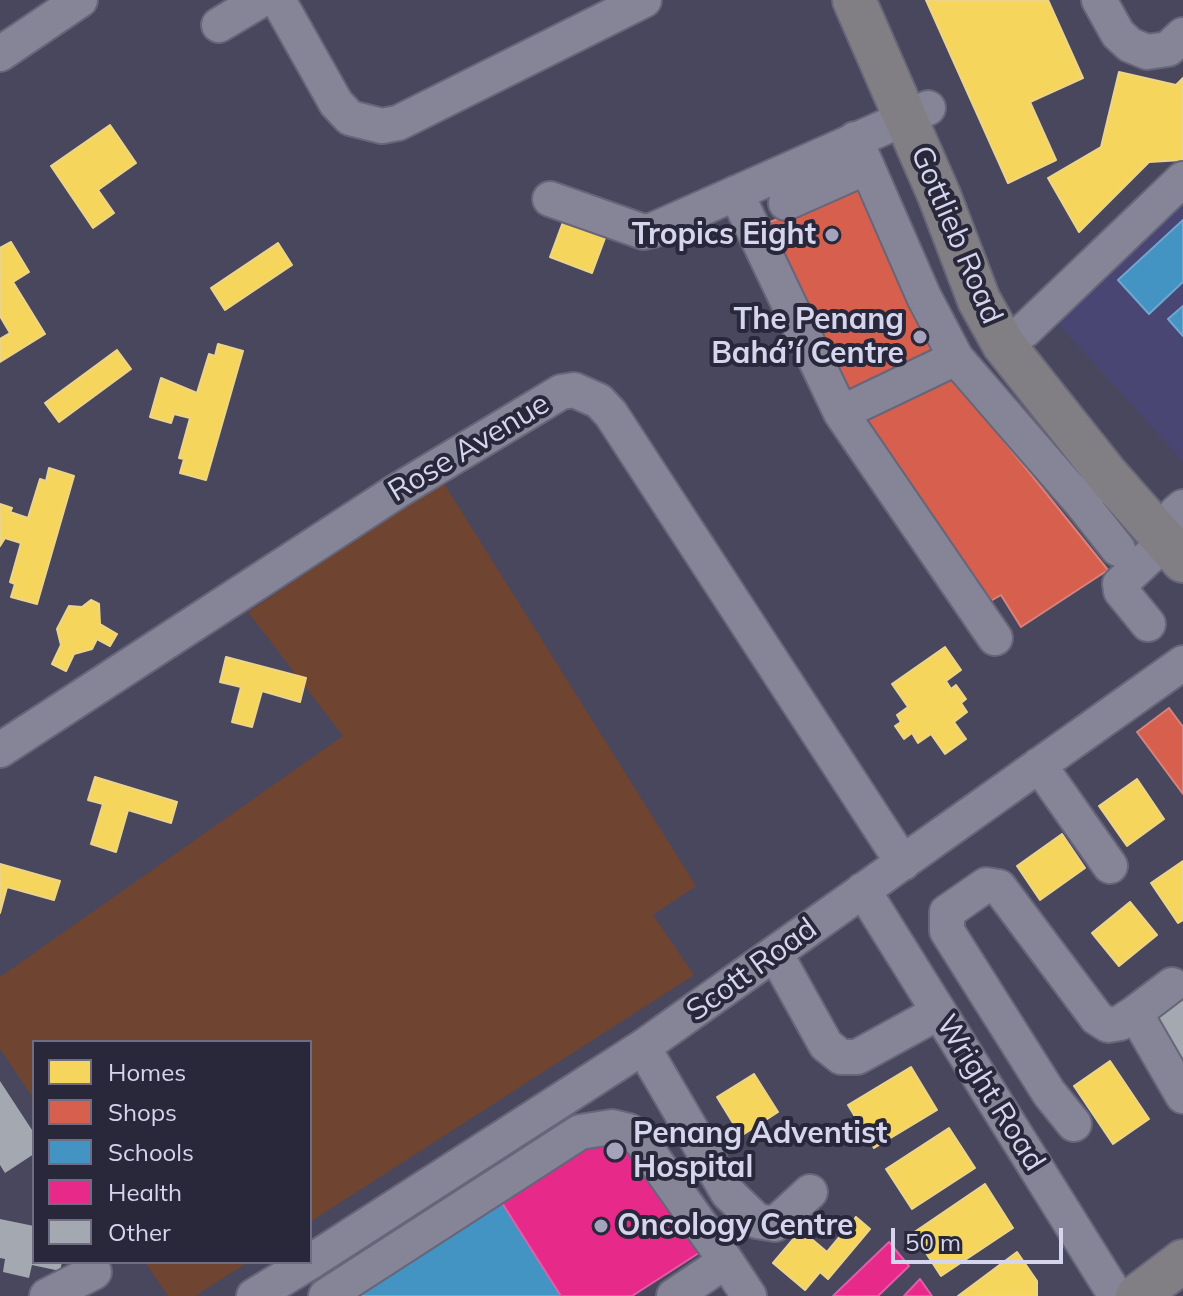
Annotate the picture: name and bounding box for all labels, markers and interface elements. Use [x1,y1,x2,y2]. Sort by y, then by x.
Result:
street label: Gottlieb Road [902,141,1010,329]
place label: Tropics Eight [632,217,816,253]
marker: Tropics Eight [823,226,841,244]
place label: The Penang Bahá’í Centre [711,302,904,372]
marker: The Penang Bahá’í Centre [911,328,929,346]
street label: Rose Avenue [382,386,556,510]
street label: Scott Road [680,911,824,1029]
street label: Wright Road [928,1008,1052,1178]
legend [32,1040,312,1264]
text: Homes [108,1057,186,1087]
text: Shops [108,1097,177,1127]
place label: Penang Adventist Hospital [633,1116,887,1186]
text: Schools [108,1137,194,1167]
marker: Penang Adventist Hospital [604,1140,626,1162]
text: Health [108,1177,182,1207]
place label: Oncology Centre [617,1208,853,1244]
scale bar [895,1212,1067,1262]
text: Other [108,1217,171,1247]
marker: Oncology Centre [592,1217,610,1235]
text: 50 m [905,1227,961,1257]

